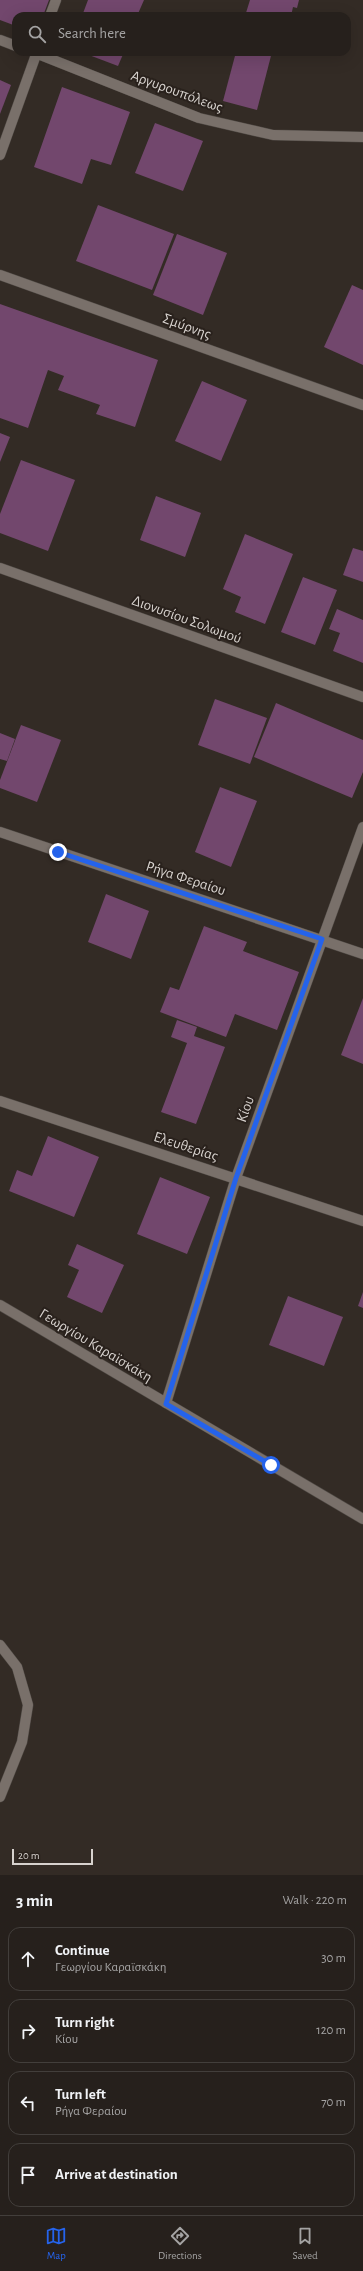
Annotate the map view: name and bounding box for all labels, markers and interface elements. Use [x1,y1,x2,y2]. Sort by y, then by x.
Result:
search box [12,12,351,56]
icon: search [26,23,48,45]
text: Search here [58,26,126,41]
street label: Αργυρουπόλεως [129,68,225,115]
street label: Σμύρνης [161,311,213,342]
street label: Διονυσίου Σολωμού [130,593,244,646]
route end [49,843,67,861]
street label: Ρήγα Φεραίου [144,859,228,898]
street label: Κίου [234,1094,257,1124]
street label: Ελευθερίας [152,1129,220,1164]
street label: Γεωργίου Καραϊσκάκη [37,1306,155,1385]
route start [262,1456,280,1474]
scale bar [12,1847,93,1866]
text: 20 m [18,1850,39,1861]
text: 3 min [16,1892,53,1909]
text: Walk · 220 m [282,1894,347,1907]
text: Continue [55,1943,110,1958]
icon: ahead [17,1948,39,1970]
text: 30 m [321,1952,346,1965]
text: Γεωργίου Καραϊσκάκη [55,1961,166,1974]
text: Turn right [55,2015,114,2030]
icon: right [17,2020,39,2042]
text: 120 m [316,2024,346,2037]
text: Κίου [55,2033,78,2046]
text: Turn left [55,2087,106,2102]
icon: left [17,2092,39,2114]
text: 70 m [321,2096,346,2109]
text: Ρήγα Φεραίου [55,2105,127,2118]
icon: arrive [17,2164,39,2186]
text: Arrive at destination [55,2167,178,2182]
tab: Map [45,2225,67,2262]
tab: Directions [158,2225,202,2262]
tab: Saved [292,2225,318,2262]

